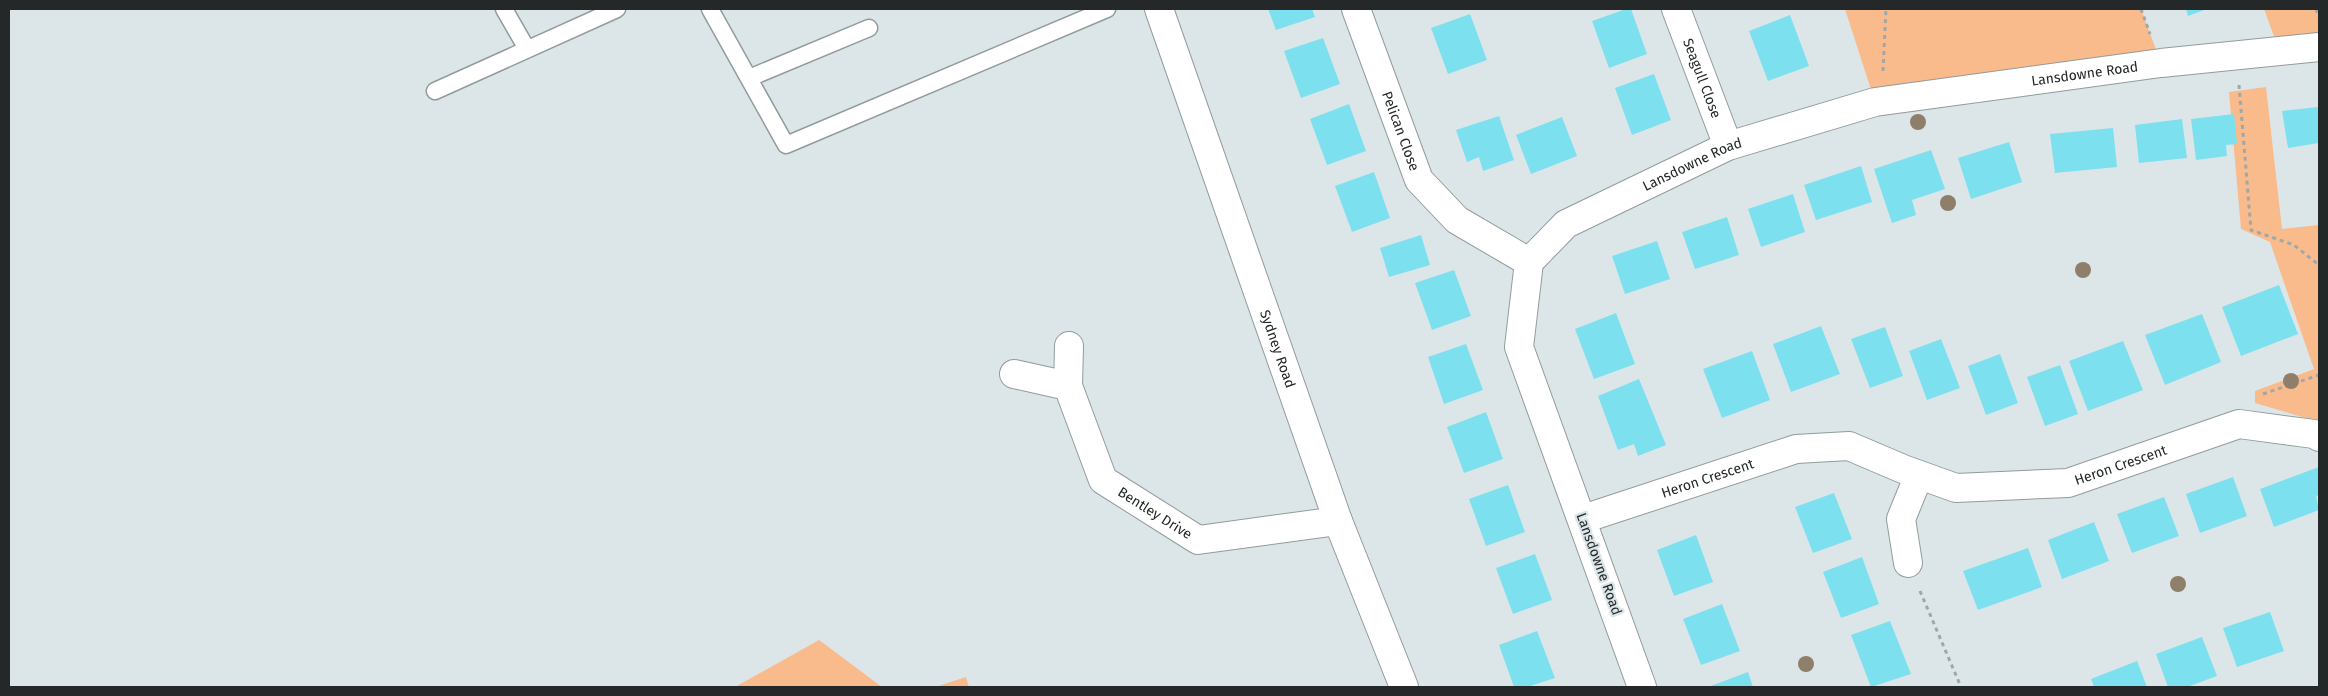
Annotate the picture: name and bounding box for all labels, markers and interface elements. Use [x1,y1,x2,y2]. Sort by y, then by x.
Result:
street label: Seagull Close [1679,36,1725,120]
street label: Lansdowne Road [2030,58,2139,89]
street label: Pelican Close [1379,89,1423,173]
street label: Lansdowne Road [1640,134,1744,194]
street label: Sydney Road [1256,308,1299,390]
street label: Heron Crescent [2072,441,2170,489]
street label: Heron Crescent [1659,455,1757,501]
street label: Bentley Drive [1115,483,1195,543]
street label: Lansdowne Road [1573,511,1625,617]

